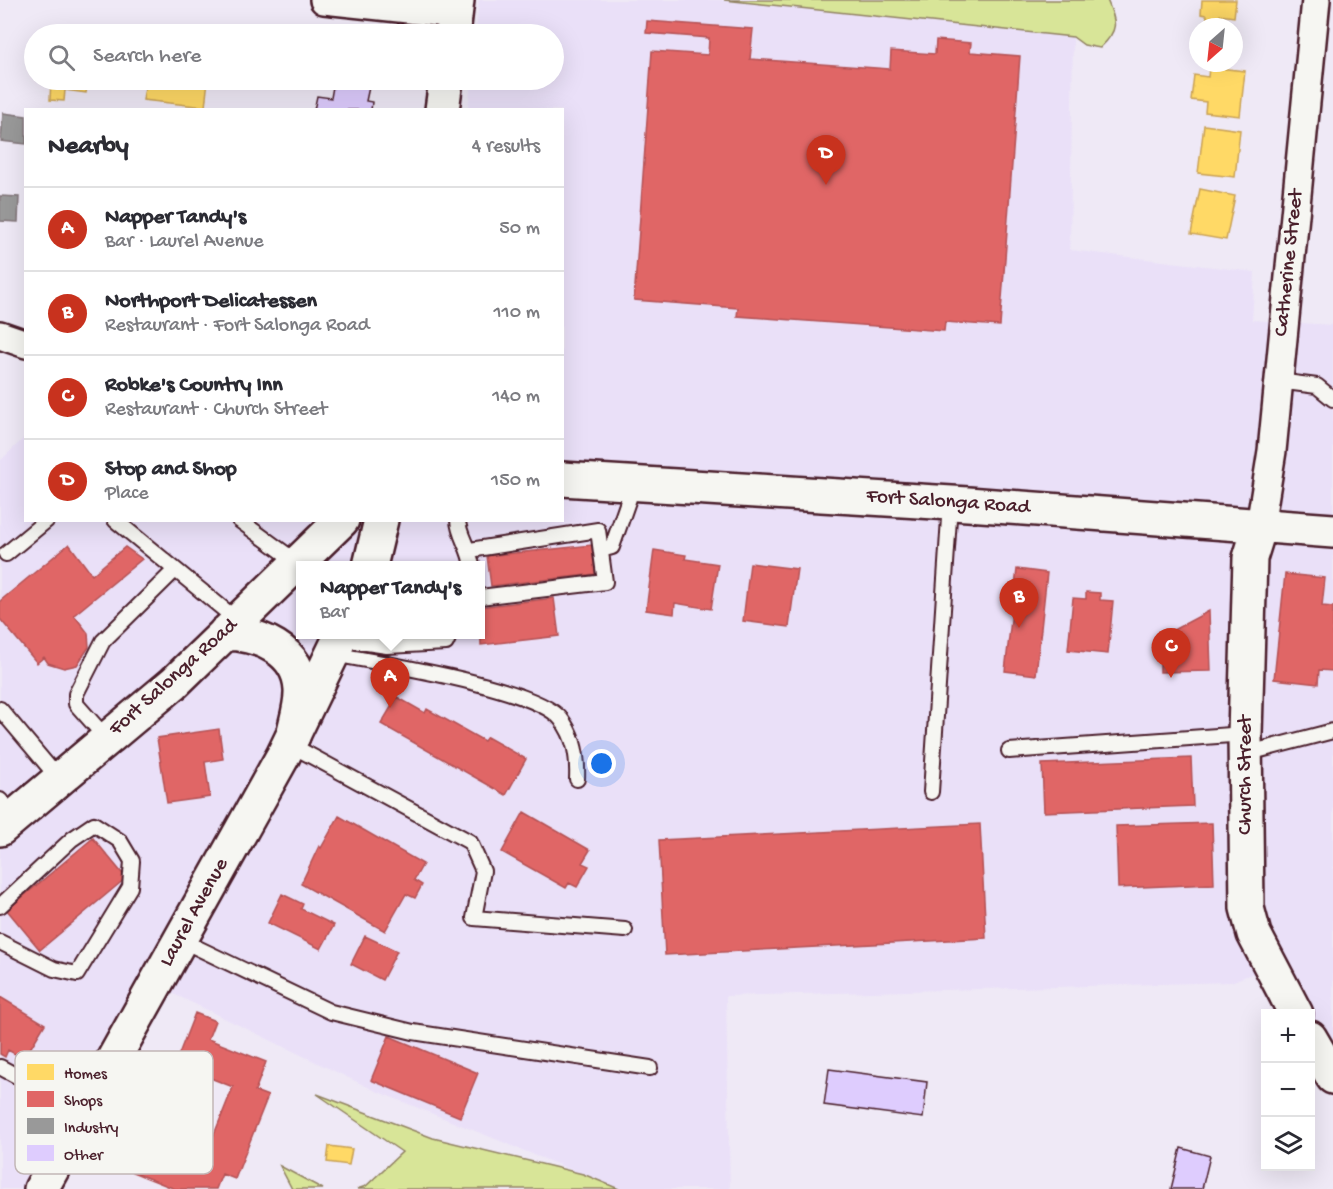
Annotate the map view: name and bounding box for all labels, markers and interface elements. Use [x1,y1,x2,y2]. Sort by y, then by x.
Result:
north arrow [1189,18,1243,72]
search box [24,24,564,90]
icon: search [45,41,78,74]
text: Search here [93,44,201,70]
text: Nearby [48,132,129,163]
text: 4 results [472,136,540,159]
pin: D [806,136,846,185]
street label: Catherine Street [1270,186,1310,338]
text: Napper Tandy's [105,205,246,231]
text: A [62,218,73,241]
text: 50 m [499,218,540,241]
text: Bar · Laurel Avenue [105,231,264,254]
text: Northport Delicatessen [105,289,317,315]
text: B [62,302,73,325]
text: 110 m [494,302,540,325]
text: Restaurant · Fort Salonga Road [105,315,370,338]
text: Robke's Country Inn [105,373,283,399]
text: C [62,386,73,409]
text: 140 m [492,386,540,409]
text: Restaurant · Church Street [105,399,327,422]
text: Stop and Shop [105,457,237,483]
text: D [61,470,74,493]
text: 150 m [491,470,540,493]
text: Place [105,483,149,506]
street label: Fort Salonga Road [864,485,1032,521]
popup [296,561,485,639]
text: Napper Tandy's [320,576,461,602]
pin: B [1000,578,1038,628]
text: Bar [320,602,348,625]
street label: Fort Salonga Road [104,613,245,743]
pin: C [1152,628,1190,678]
pin: A [370,658,410,708]
street label: Church Street [1234,713,1259,835]
your location [587,749,616,778]
street label: Laurel Avenue [155,853,236,972]
map controls [1261,1009,1315,1171]
button: + [1261,1009,1315,1063]
legend [15,1051,213,1174]
button: − [1261,1063,1315,1117]
text: Homes [64,1066,108,1085]
text: Shops [64,1093,103,1112]
button: layers [1261,1117,1315,1171]
text: Industry [64,1120,118,1139]
text: Other [64,1147,104,1166]

